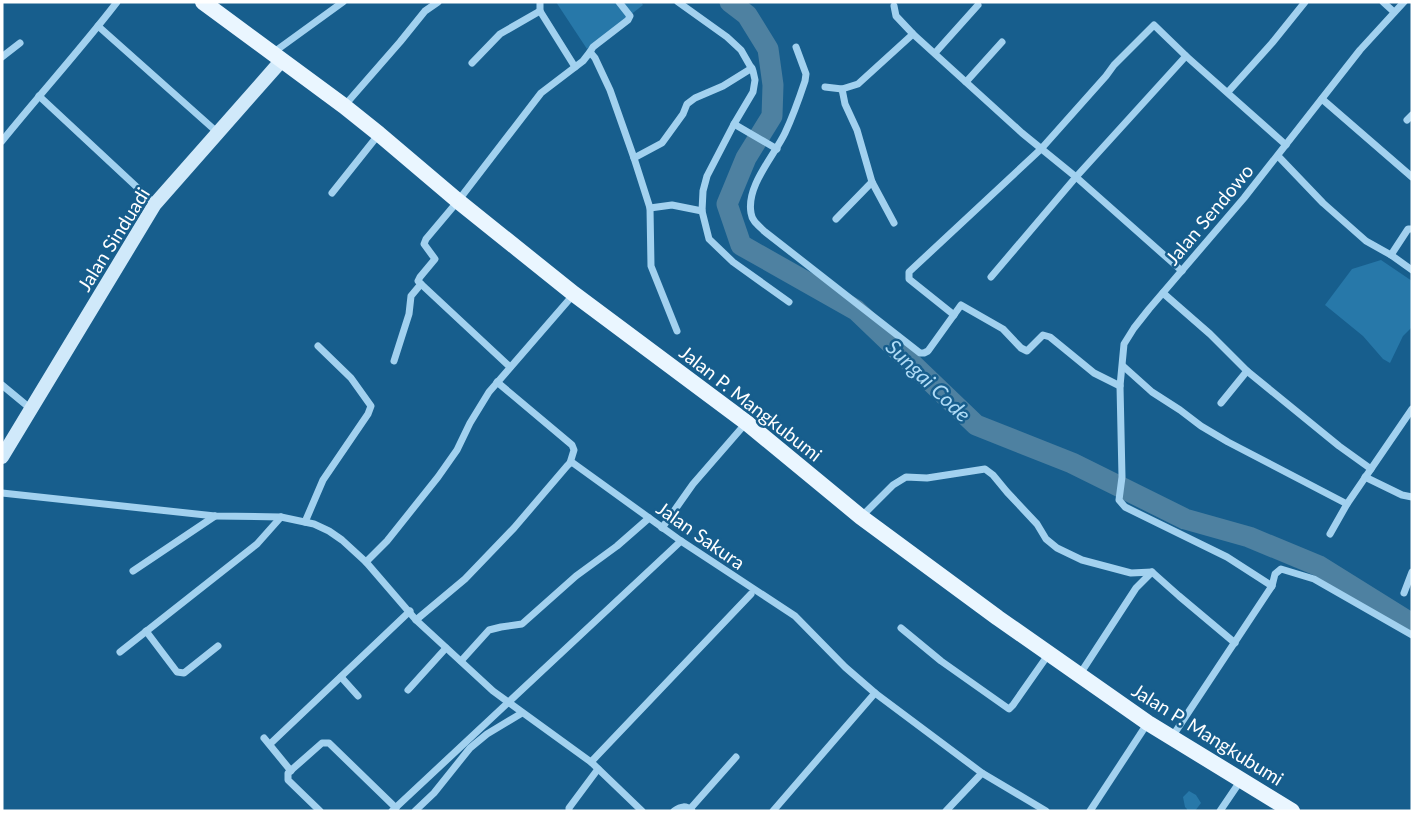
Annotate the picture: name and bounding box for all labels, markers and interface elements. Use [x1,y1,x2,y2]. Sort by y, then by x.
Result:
street label: Jalan Sendowo [1160,159,1258,269]
street label: Jalan Sinduadi [72,183,154,295]
water label: Sungai Code [882,334,976,426]
street label: Jalan P. Mangkubumi [675,340,827,466]
street label: Jalan Sakura [652,496,750,574]
street label: Jalan P. Mangkubumi [1128,678,1288,790]

